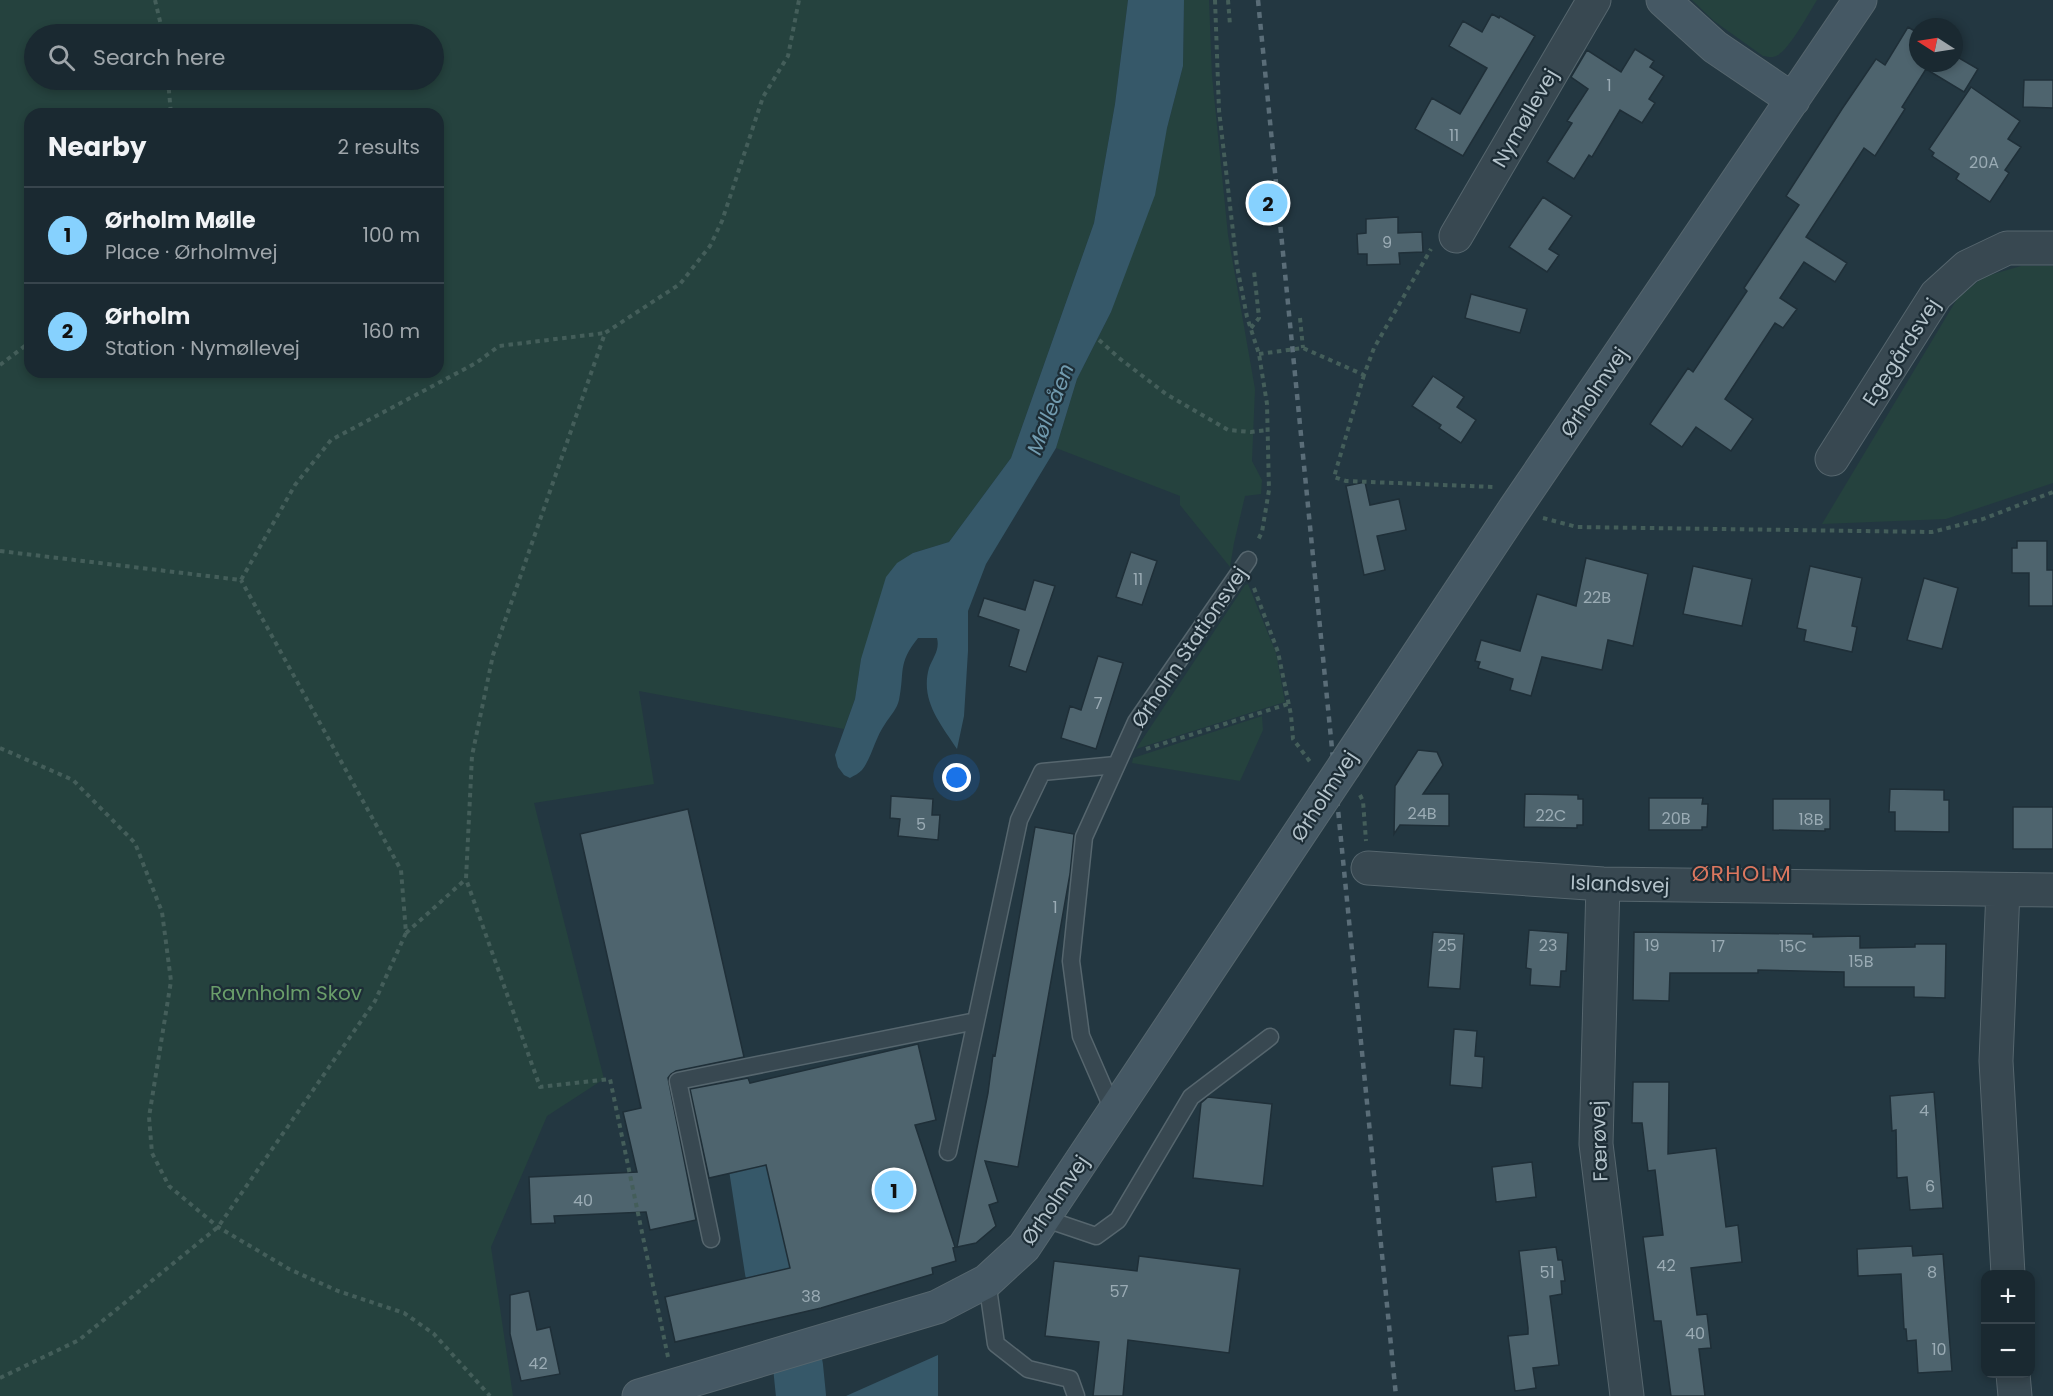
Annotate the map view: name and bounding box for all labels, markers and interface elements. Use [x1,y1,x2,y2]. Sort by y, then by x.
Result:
north arrow [1909,18,1963,72]
search box [24,24,444,90]
icon: search [45,41,78,74]
text: Search here [93,42,226,73]
street label: Nymøllevej [1485,64,1565,172]
house number: 1 [1606,74,1612,97]
house number: 11 [1449,124,1459,147]
text: Nearby [48,129,146,165]
text: 2 results [337,133,420,161]
house number: 20A [1969,151,1999,174]
pin: 2 [1248,180,1288,226]
text: Ørholm Mølle [105,205,256,236]
text: 1 [64,221,71,249]
text: 100 m [363,221,420,249]
house number: 9 [1382,231,1392,254]
text: Place · Ørholmvej [105,238,277,266]
street label: Egegårdsvej [1856,293,1946,411]
text: Ørholm [105,301,190,332]
text: 2 [62,317,73,345]
text: 160 m [362,317,420,345]
text: Station · Nymøllevej [105,334,300,362]
street label: Ørholmvej [1554,342,1634,442]
water label: Mølleåen [1019,359,1081,459]
street label: Ørholm Stationsvej [1125,561,1253,733]
house number: 11 [1133,568,1143,591]
house number: 22B [1583,586,1611,609]
house number: 7 [1094,692,1103,715]
street label: Ørholmvej [1284,745,1364,847]
your location [942,763,971,792]
house number: 24B [1407,802,1437,825]
house number: 22C [1536,804,1566,827]
house number: 20B [1661,807,1691,830]
house number: 18B [1798,808,1824,831]
house number: 5 [916,813,926,836]
district label: ØRHOLM [1692,858,1792,889]
street label: Islandsvej [1570,868,1670,900]
house number: 1 [1052,896,1058,919]
house number: 25 [1437,934,1457,957]
house number: 23 [1539,934,1557,957]
house number: 19 [1644,934,1660,957]
house number: 17 [1711,935,1725,958]
house number: 15C [1779,935,1807,958]
house number: 15B [1849,950,1874,973]
park label: Ravnholm Skov [210,979,362,1007]
house number: 4 [1919,1099,1929,1122]
street label: Færøvej [1584,1100,1614,1182]
street label: Ørholmvej [1015,1150,1095,1250]
pin: 1 [874,1168,914,1212]
house number: 6 [1925,1175,1935,1198]
house number: 40 [573,1189,593,1212]
house number: 42 [1656,1254,1676,1277]
house number: 51 [1539,1261,1555,1284]
house number: 8 [1927,1261,1937,1284]
map controls [1981,1270,2035,1378]
button: + [1981,1270,2035,1324]
house number: 57 [1110,1280,1129,1303]
house number: 38 [801,1285,821,1308]
house number: 40 [1685,1322,1705,1345]
button: − [1981,1324,2035,1378]
house number: 10 [1931,1338,1947,1361]
house number: 42 [528,1352,548,1375]

